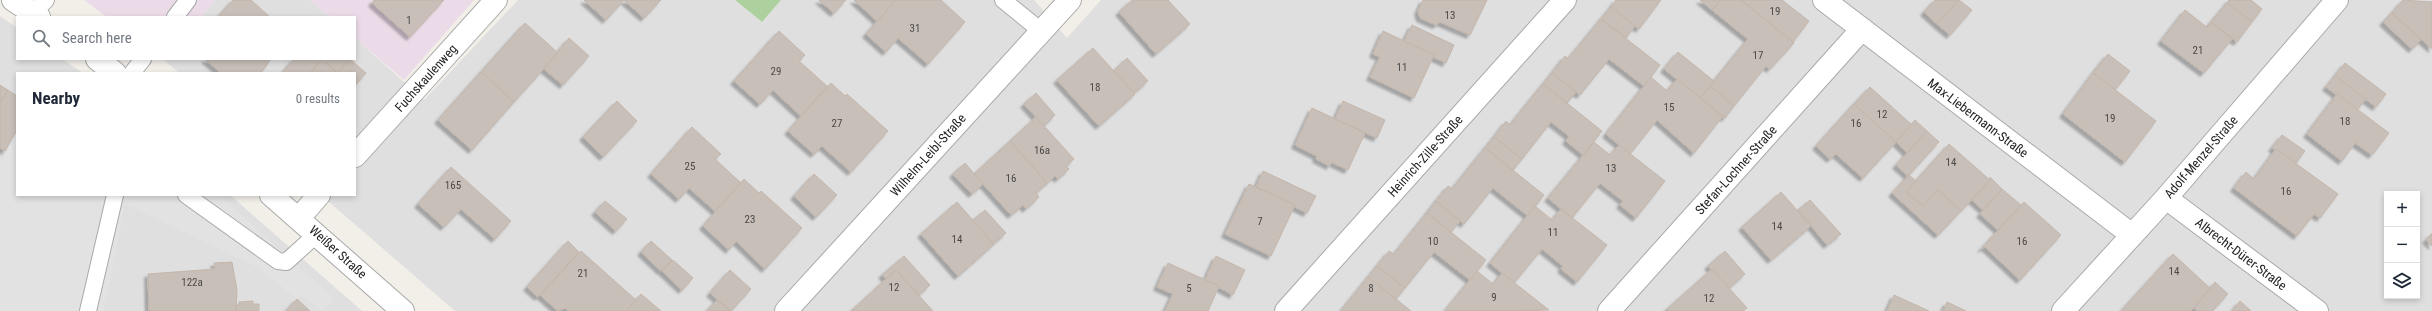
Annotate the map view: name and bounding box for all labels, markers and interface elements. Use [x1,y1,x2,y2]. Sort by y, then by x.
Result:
house number: 19 [1770,5,1780,18]
house number: 13 [1445,9,1455,22]
house number: 1 [406,14,412,27]
search box [16,16,356,60]
house number: 31 [910,22,920,35]
icon: search [30,27,52,49]
text: Search here [62,29,132,47]
street label: Fuchskaulenweg [392,41,460,115]
house number: 21 [2193,44,2203,57]
house number: 17 [1753,49,1763,62]
house number: 11 [1397,61,1407,74]
house number: 29 [771,65,781,78]
street label: Max-Liebermann-Straße [1925,75,2031,161]
house number: 18 [1090,81,1100,94]
text: Nearby [32,88,80,108]
text: 0 results [296,91,340,106]
house number: 15 [1664,101,1674,114]
house number: 12 [1877,108,1887,121]
street label: Wilhelm-Leibl-Straße [887,111,969,199]
street label: Heinrich-Zille-Straße [1385,112,1465,200]
house number: 19 [2105,112,2115,125]
street label: Adolf-Menzel-Straße [2161,113,2241,201]
house number: 18 [2340,115,2350,128]
house number: 27 [832,117,842,130]
house number: 16 [1851,117,1861,130]
street label: Stefan-Lochner-Straße [1692,122,1780,218]
house number: 16a [1034,144,1050,157]
house number: 14 [1946,156,1957,169]
house number: 25 [685,160,695,173]
house number: 13 [1606,162,1616,175]
house number: 16 [1006,172,1016,185]
house number: 165 [445,179,461,192]
house number: 16 [2281,185,2291,198]
map controls [2384,191,2420,299]
button: + [2384,191,2420,227]
house number: 23 [745,213,755,226]
house number: 7 [1257,215,1263,228]
street label: Albrecht-Dürer-Straße [2192,215,2290,293]
house number: 14 [1772,220,1783,233]
street label: Weißer Straße [306,222,370,282]
house number: 11 [1548,226,1558,239]
button: − [2384,227,2420,263]
house number: 14 [952,233,963,246]
house number: 10 [1428,235,1438,248]
house number: 16 [2017,235,2027,248]
button: layers [2384,263,2420,299]
house number: 14 [2169,265,2180,278]
house number: 21 [578,267,588,280]
house number: 122a [181,276,203,289]
house number: 12 [889,281,899,294]
house number: 5 [1186,282,1192,295]
house number: 8 [1368,282,1374,295]
house number: 9 [1491,291,1497,304]
house number: 12 [1704,292,1714,305]

